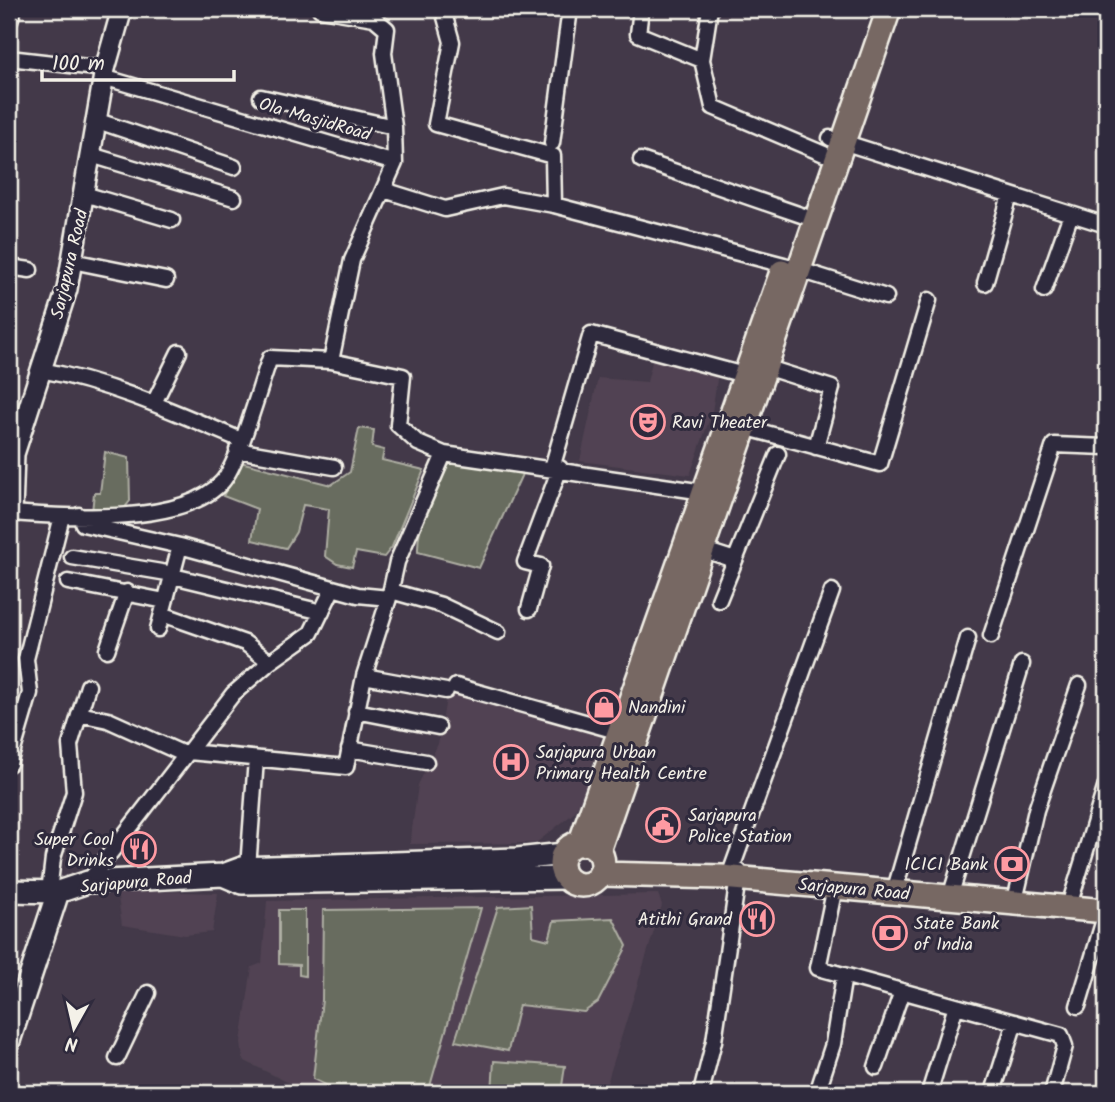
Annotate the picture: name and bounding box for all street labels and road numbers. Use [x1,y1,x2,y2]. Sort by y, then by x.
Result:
street label: Ola MasjidRoad [255,91,375,151]
street label: Sarjapura Road [44,206,97,322]
street label: Sarjapura Road [79,864,194,903]
street label: Sarjapura Road [797,871,912,910]

